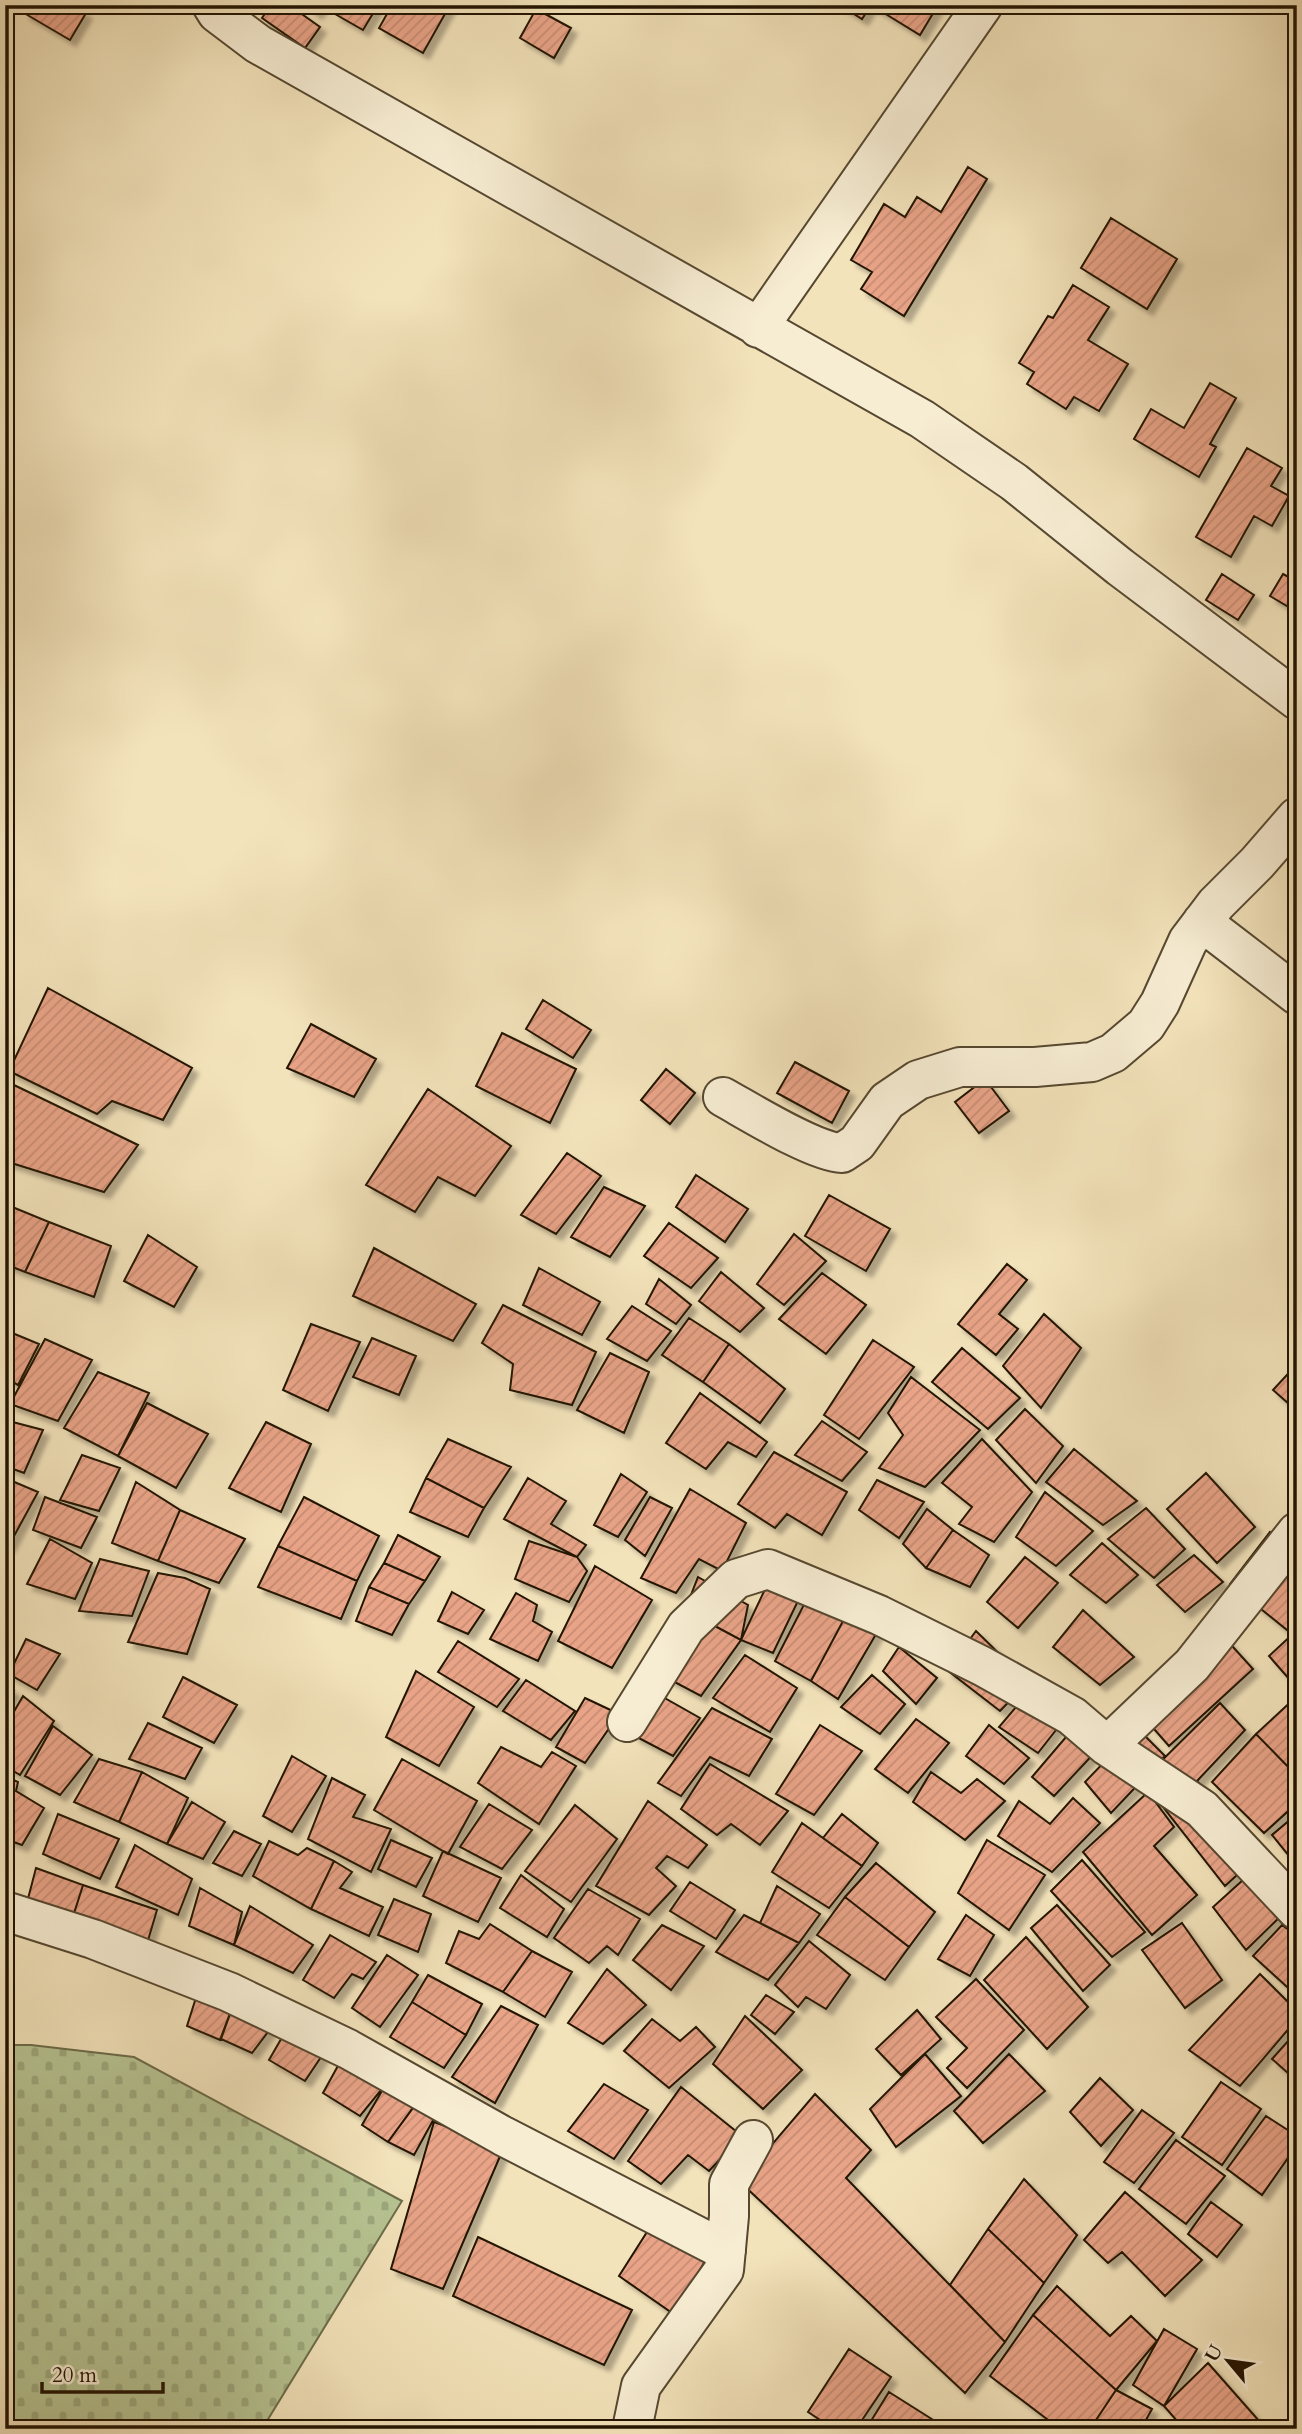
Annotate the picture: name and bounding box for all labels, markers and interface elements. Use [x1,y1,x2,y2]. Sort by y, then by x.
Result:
north arrow [1194,2326,1264,2396]
text: U [1199,2340,1229,2366]
scale bar [42,2350,163,2394]
text: 20 m [52,2361,97,2390]

